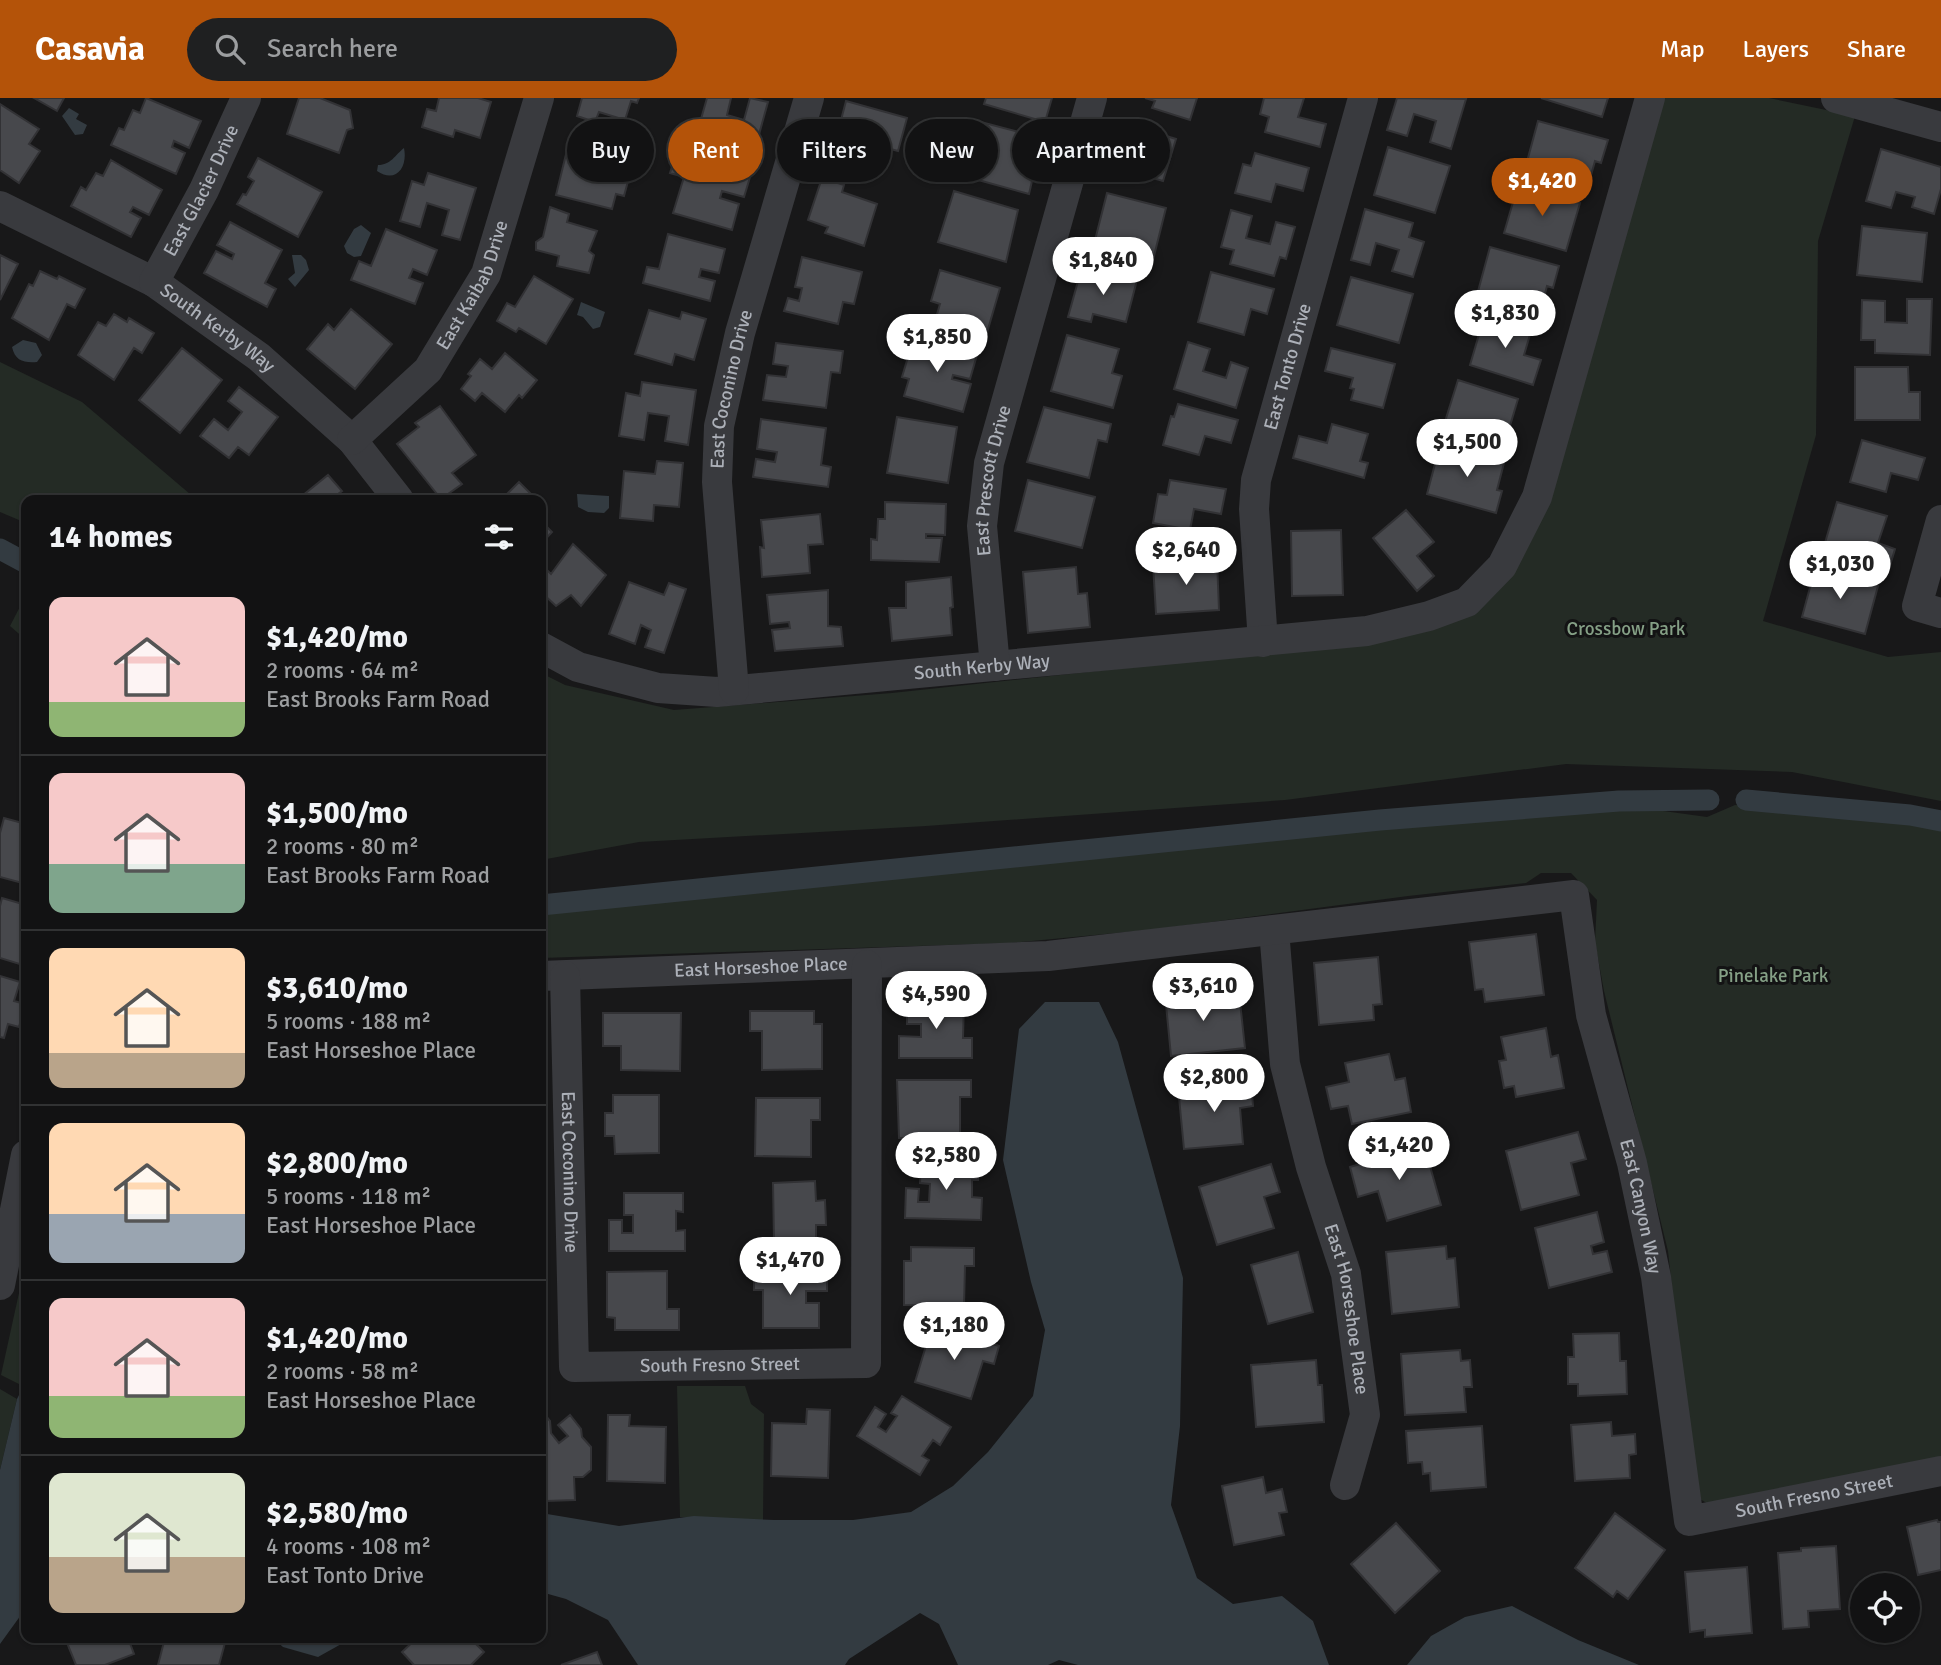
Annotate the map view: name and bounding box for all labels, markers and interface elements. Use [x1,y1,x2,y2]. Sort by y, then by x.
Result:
search box [187,18,677,81]
text: Casavia [35,29,145,70]
icon: search [211,30,249,68]
text: Search here [267,33,398,65]
text: Map [1660,34,1705,64]
text: Layers [1743,34,1809,64]
text: Share [1847,34,1906,64]
chip: Buy [567,119,654,182]
chip: Rent [668,119,763,182]
chip: Filters [777,119,891,182]
chip: New [905,119,998,182]
chip: Apartment [1012,119,1170,182]
street label: East Glacier Drive [158,121,244,261]
pin: $1,420 [1485,158,1599,218]
text: $1,420 [1508,166,1576,195]
street label: East Kaibab Drive [431,217,514,354]
pin: $1,840 [1046,238,1160,297]
text: $1,840 [1069,245,1137,274]
street label: South Kerby Way [155,278,280,378]
pin: $1,830 [1448,290,1562,350]
text: $1,830 [1471,298,1539,327]
street label: East Tonto Drive [1259,301,1317,433]
street label: East Coconino Drive [705,307,758,469]
pin: $1,850 [880,314,994,374]
text: $1,850 [903,322,971,351]
street label: East Prescott Drive [970,402,1017,557]
pin: $1,500 [1410,420,1524,479]
text: $1,500 [1433,427,1501,456]
icon: filters [480,518,518,556]
text: 14 homes [49,519,172,556]
pin: $2,640 [1129,528,1243,587]
text: $2,640 [1152,535,1220,564]
pin: $1,030 [1783,542,1897,601]
text: $1,030 [1806,549,1874,578]
park label: Crossbow Park [1567,617,1686,641]
text: $1,420/mo [266,619,408,656]
icon: home [105,625,189,709]
street label: South Kerby Way [913,649,1051,685]
text: 2 rooms · 64 m² [266,656,419,685]
text: East Brooks Farm Road [266,685,490,714]
text: $1,500/mo [266,795,408,832]
icon: home [105,801,189,885]
text: 2 rooms · 80 m² [266,832,419,861]
text: East Brooks Farm Road [266,861,490,890]
street label: East Horseshoe Place [674,952,848,983]
pin: $3,610 [1146,964,1260,1023]
park label: Pinelake Park [1718,964,1829,988]
text: $3,610/mo [266,970,408,1007]
text: $3,610 [1169,971,1237,1000]
pin: $4,590 [879,972,993,1031]
icon: home [105,976,189,1060]
text: $4,590 [902,979,970,1008]
text: 5 rooms · 188 m² [266,1007,431,1036]
text: East Horseshoe Place [266,1036,476,1065]
pin: $2,800 [1157,1054,1271,1114]
text: $2,800 [1180,1062,1248,1091]
street label: East Coconino Drive [556,1091,583,1253]
pin: $1,420 [1342,1122,1456,1182]
text: $1,420 [1365,1130,1433,1159]
pin: $2,580 [889,1132,1003,1192]
street label: East Canyon Way [1614,1136,1667,1276]
text: $2,580 [912,1140,980,1169]
text: $2,800/mo [266,1145,408,1182]
icon: home [105,1151,189,1235]
text: 5 rooms · 118 m² [266,1182,431,1211]
text: East Horseshoe Place [266,1211,476,1240]
street label: East Horseshoe Place [1318,1221,1374,1396]
pin: $1,470 [733,1238,847,1297]
text: $1,470 [756,1245,824,1274]
pin: $1,180 [897,1302,1011,1362]
text: $1,180 [920,1310,988,1339]
text: $1,420/mo [266,1320,408,1357]
icon: home [105,1326,189,1410]
street label: South Fresno Street [640,1352,800,1378]
text: 2 rooms · 58 m² [266,1357,419,1386]
text: East Horseshoe Place [266,1386,476,1415]
street label: South Fresno Street [1733,1469,1895,1524]
text: $2,580/mo [266,1495,408,1532]
icon: home [105,1501,189,1585]
text: 4 rooms · 108 m² [266,1532,431,1561]
text: East Tonto Drive [266,1561,424,1590]
map controls [1850,1573,1920,1643]
button: locate [1850,1573,1920,1643]

